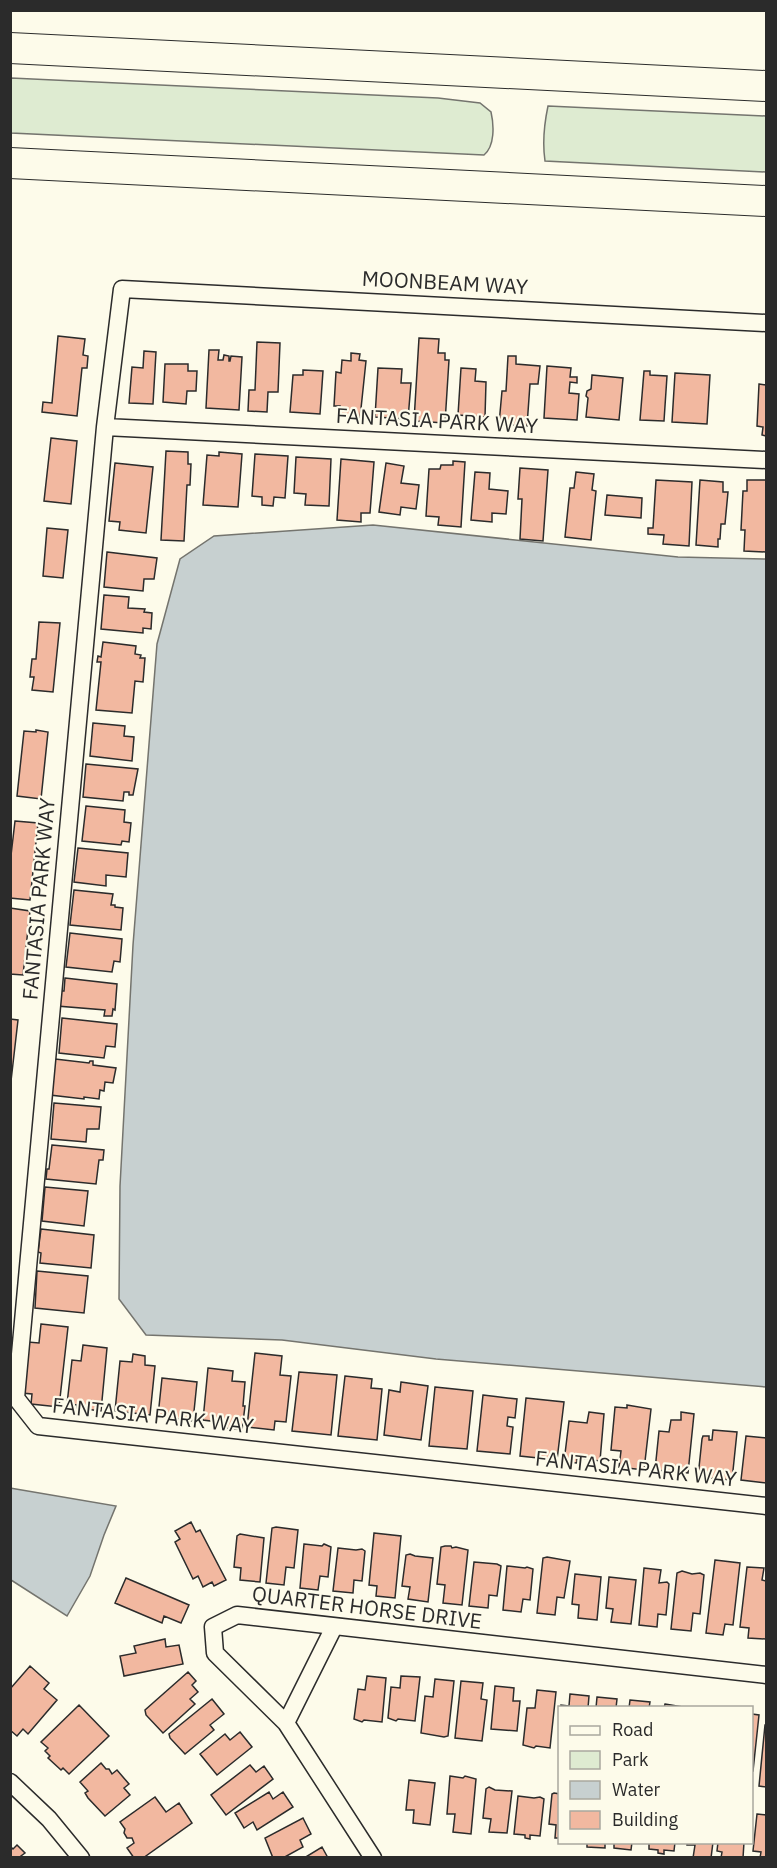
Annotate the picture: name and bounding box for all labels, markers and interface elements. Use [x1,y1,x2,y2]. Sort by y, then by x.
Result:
street label: MOONBEAM WAY [361,264,529,300]
street label: FANTASIA PARK WAY [335,401,539,439]
street label: FANTASIA PARK WAY [15,796,61,1001]
street label: FANTASIA PARK WAY [51,1390,256,1440]
street label: FANTASIA PARK WAY [534,1443,739,1493]
street label: QUARTER HORSE DRIVE [251,1579,484,1635]
legend [558,1706,753,1844]
text: Road [612,1718,653,1741]
text: Park [612,1748,649,1771]
text: Water [612,1778,661,1801]
text: Building [612,1808,679,1831]

